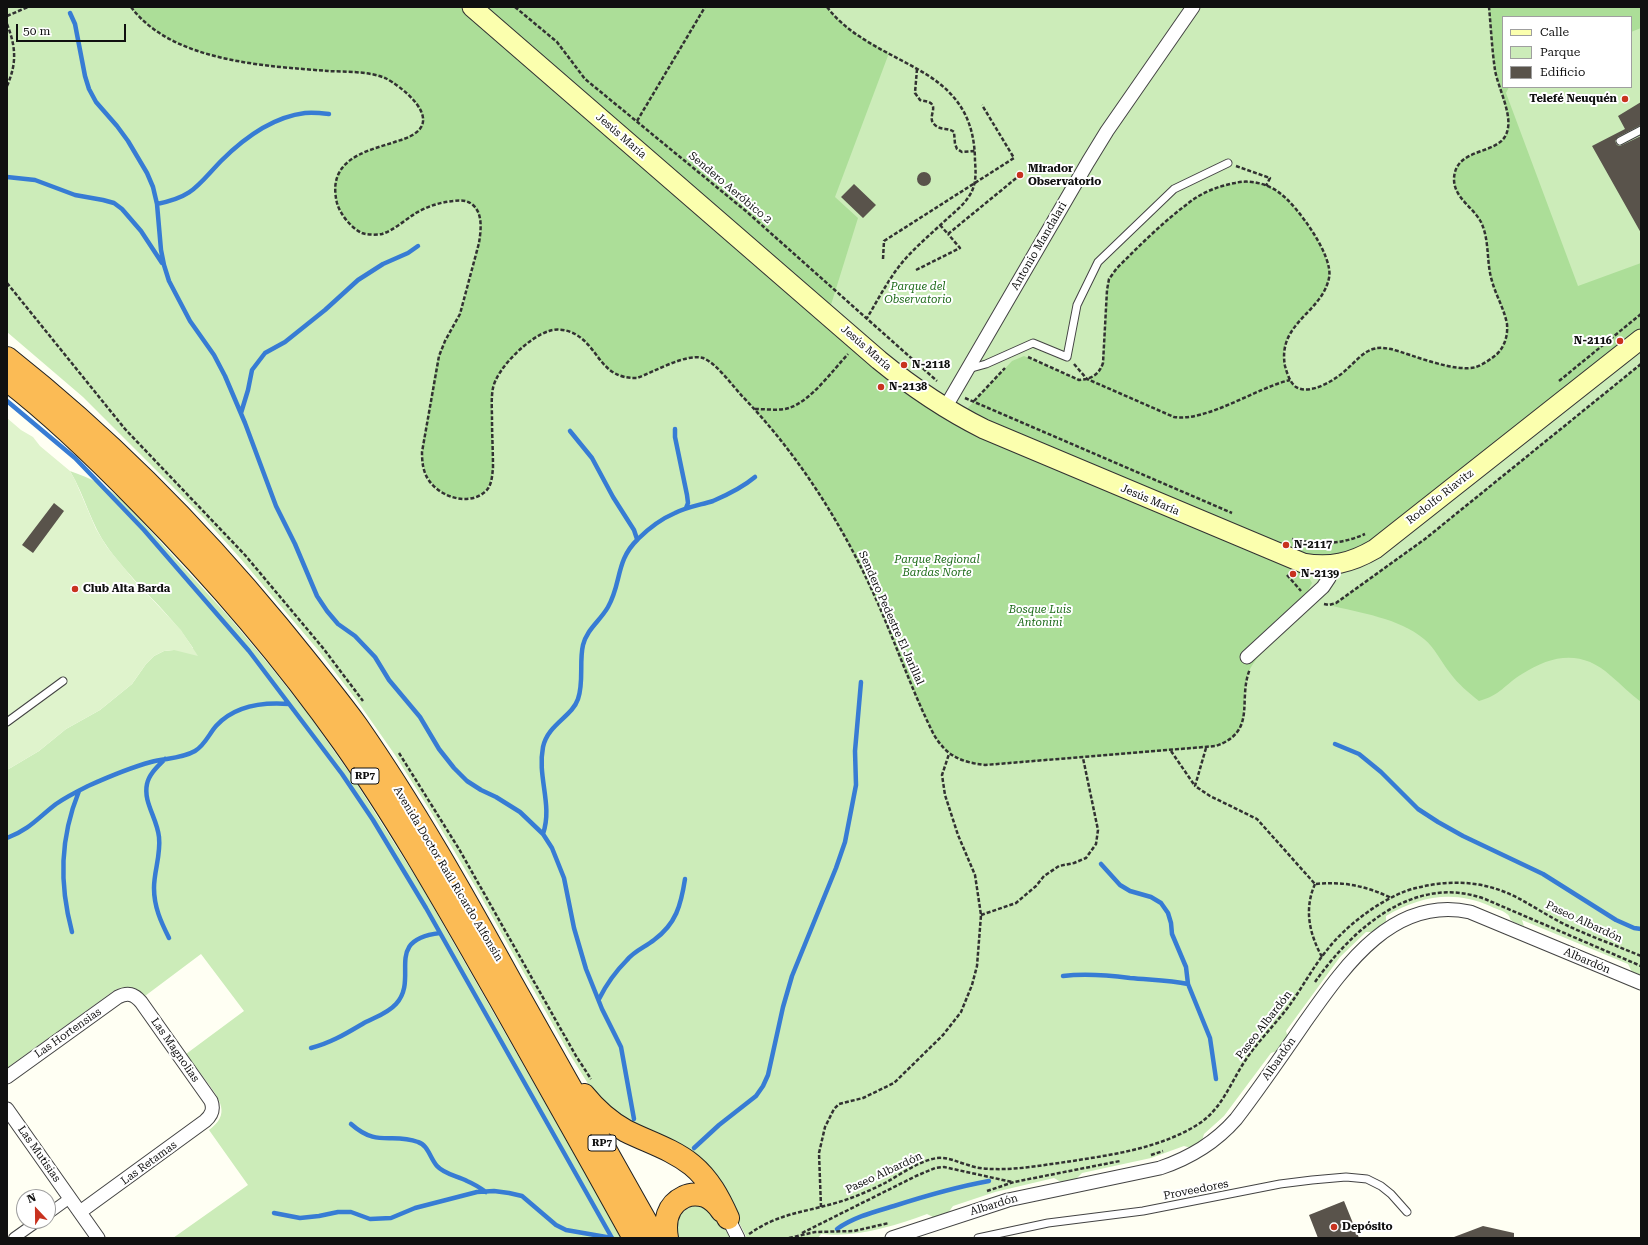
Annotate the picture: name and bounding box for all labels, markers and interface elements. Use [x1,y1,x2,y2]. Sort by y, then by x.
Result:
scale bar [18,16,128,42]
legend [1502,16,1632,88]
text: 50 m [23,24,50,38]
text: Calle [1540,25,1569,39]
text: Parque [1540,45,1580,59]
text: Edificio [1540,65,1585,79]
place label: Telefé Neuquén [1529,92,1617,106]
marker: Telefé Neuquén [1620,94,1630,104]
street label: Jesús María [593,111,649,161]
street label: Sendero Aeróbico 2 [686,149,774,227]
place label: Mirador Observatorio [1028,162,1101,188]
marker: Mirador Observatorio [1015,170,1025,180]
street label: Antonio Mandalari [1008,200,1070,292]
park label: Parque del Observatorio [884,280,952,306]
street label: Jesús María [838,323,894,373]
place label: N-2116 [1574,334,1612,348]
marker: N-2116 [1615,336,1625,346]
place label: N-2118 [912,358,950,372]
marker: N-2118 [899,360,909,370]
place label: N-2138 [889,380,927,394]
marker: N-2138 [876,382,886,392]
street label: Rodolfo Riavitz [1404,467,1476,527]
street label: Jesús María [1119,482,1181,518]
place label: N-2117 [1294,538,1332,552]
marker: N-2117 [1281,540,1291,550]
street label: Sendero Pedestre El Jarillal [855,549,927,687]
park label: Parque Regional Bardas Norte [894,553,980,579]
place label: N-2139 [1301,567,1339,581]
marker: N-2139 [1288,569,1298,579]
place label: Club Alta Barda [83,582,170,596]
marker: Club Alta Barda [70,584,80,594]
park label: Bosque Luis Antonini [1009,603,1071,629]
road number: RP7 [351,768,379,784]
street label: Avenida Doctor Raúl Ricardo Alfonsín [390,784,506,964]
street label: Paseo Albardón [1544,898,1624,946]
street label: Albardón [1562,945,1612,977]
street label: Paseo Albardón [1233,988,1295,1062]
street label: Las Hortensias [32,1005,104,1061]
street label: Las Magnolias [148,1015,202,1085]
street label: Albardón [1259,1035,1299,1083]
street label: Las Mutisias [15,1123,63,1185]
road number: RP7 [588,1135,616,1151]
street label: Las Retamas [119,1138,179,1188]
street label: Paseo Albardón [844,1149,924,1197]
street label: Proveedores [1162,1177,1230,1203]
north arrow [16,1189,56,1229]
text: N [25,1191,38,1206]
street label: Albardón [968,1191,1020,1219]
place label: Depósito [1342,1220,1393,1234]
marker: Depósito [1329,1222,1339,1232]

